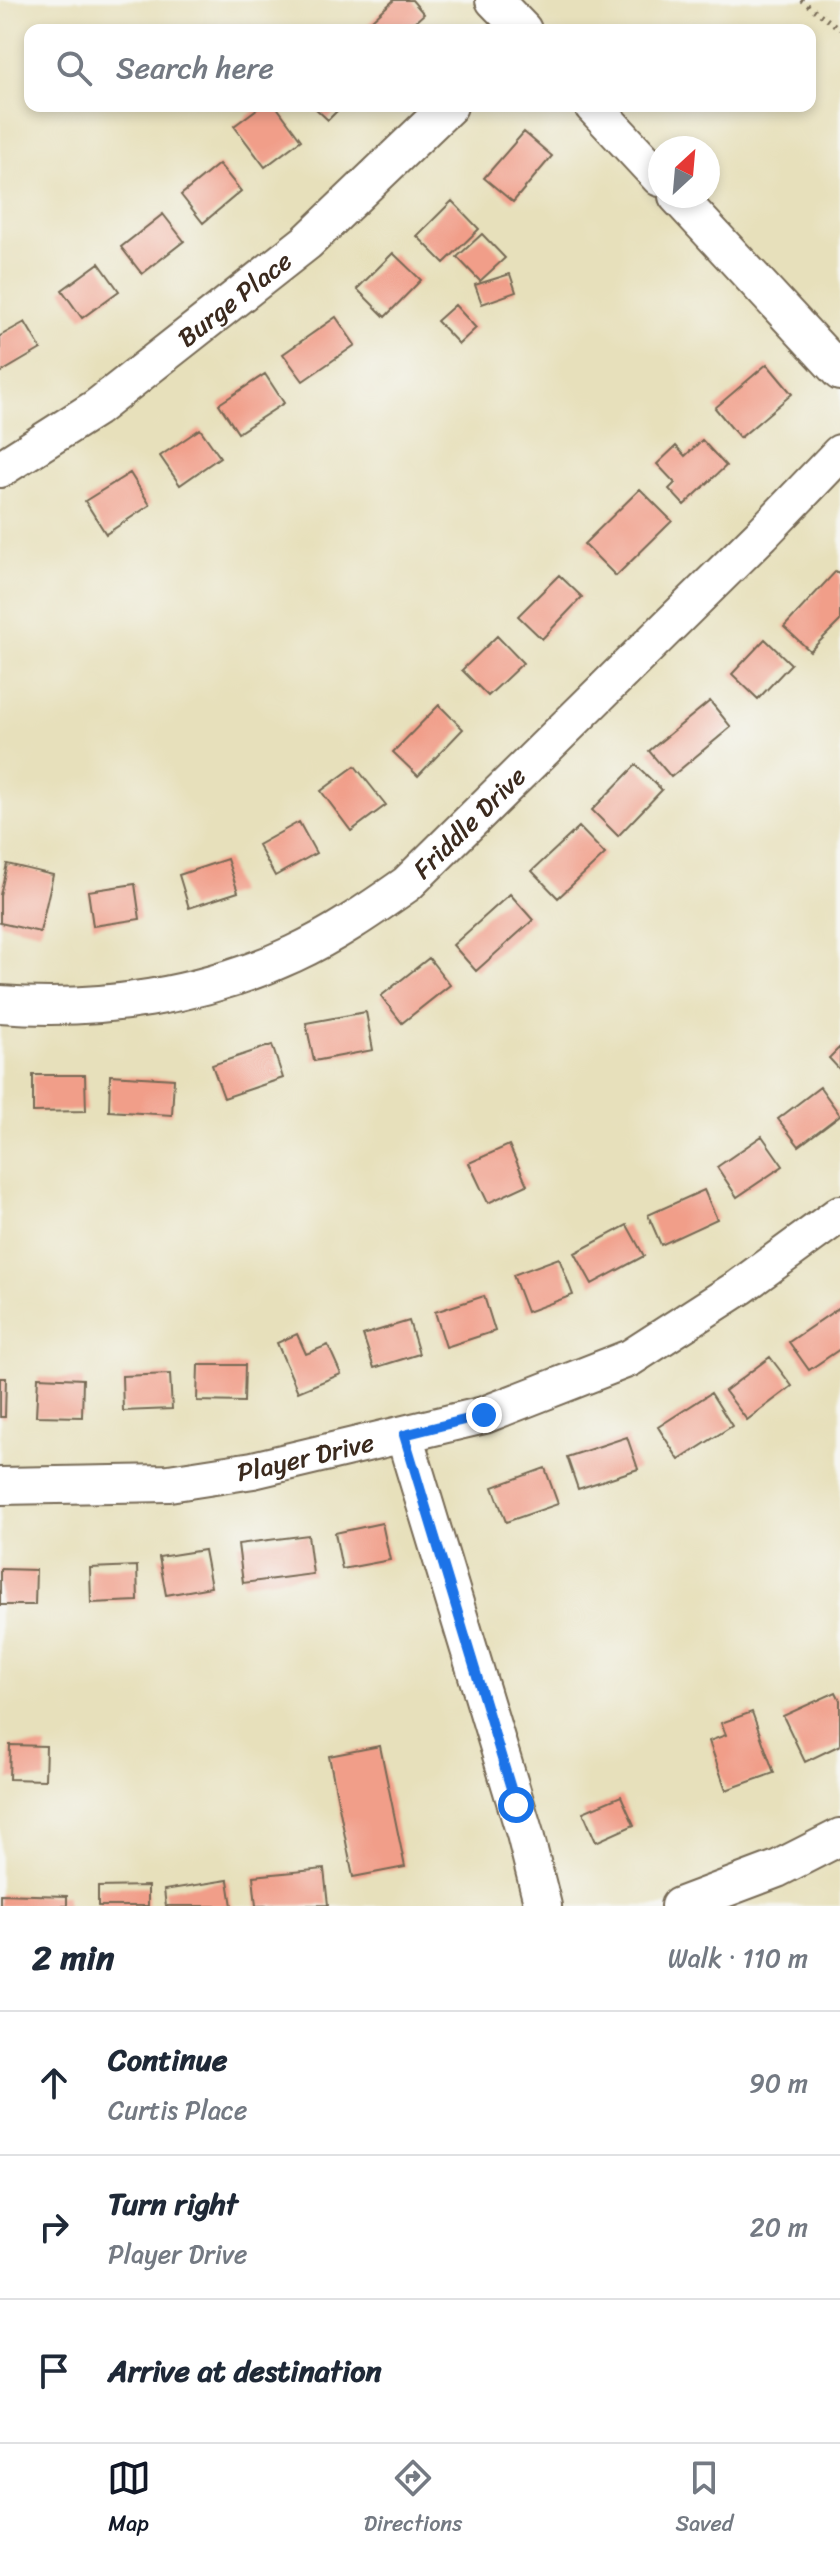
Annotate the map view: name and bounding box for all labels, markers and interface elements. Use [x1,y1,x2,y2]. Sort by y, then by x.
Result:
search box [24,24,816,112]
text: Search here [116,41,274,95]
icon: search [52,46,96,90]
north arrow [648,136,720,208]
street label: Burge Place [167,239,302,359]
street label: Friddle Drive [401,755,537,890]
route end [466,1397,502,1433]
street label: Player Drive [234,1419,379,1495]
route start [498,1787,534,1823]
text: 2 min [32,1928,114,1988]
text: Walk · 110 m [668,1935,808,1981]
text: Continue [108,2033,227,2087]
text: 90 m [749,2060,808,2106]
icon: ahead [32,2061,76,2105]
text: Curtis Place [108,2087,247,2133]
text: Turn right [108,2177,238,2231]
text: 20 m [750,2204,808,2250]
icon: right [32,2205,76,2249]
text: Player Drive [108,2231,247,2277]
text: Arrive at destination [108,2344,382,2398]
icon: arrive [32,2349,76,2393]
tab: Map [107,2456,151,2543]
tab: Directions [364,2456,462,2543]
tab: Saved [675,2456,733,2543]

